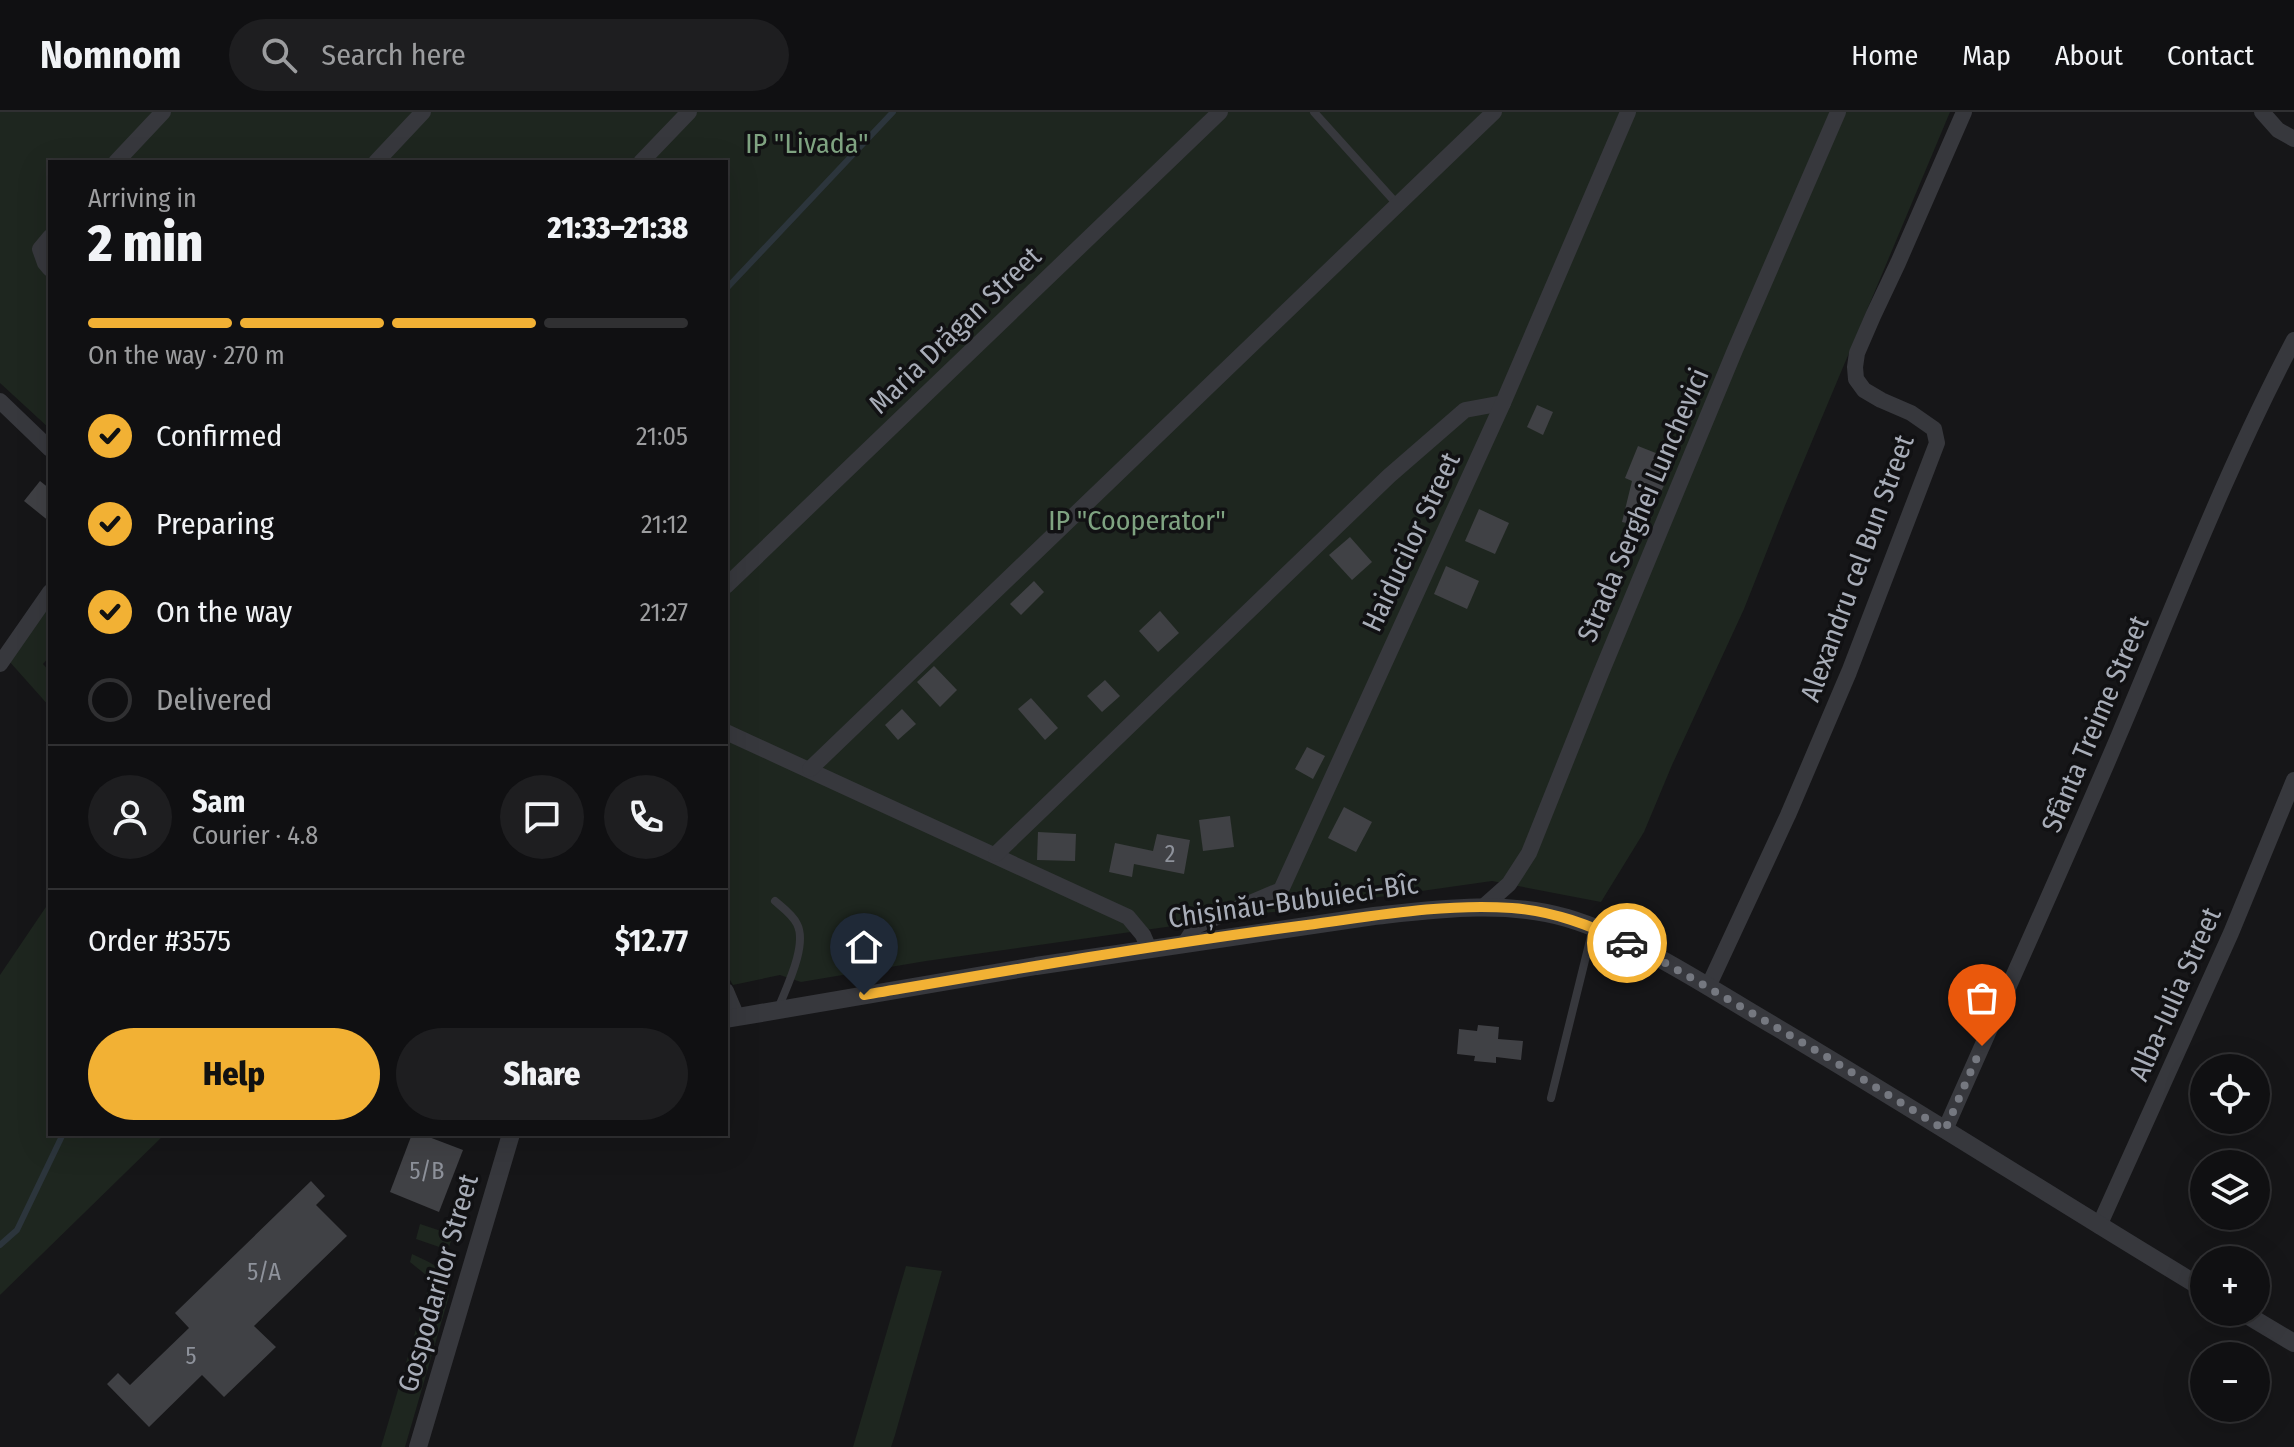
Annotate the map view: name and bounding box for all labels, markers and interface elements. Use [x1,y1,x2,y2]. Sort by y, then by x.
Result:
search box [229,19,789,91]
text: Nomnom [40,32,181,78]
icon: search [257,33,301,77]
text: Search here [321,37,466,73]
text: Home [1851,39,1918,72]
text: Map [1962,39,2011,72]
text: About [2055,39,2123,72]
text: Contact [2167,39,2254,72]
park label: IP "Livada" [745,127,869,160]
text: Arriving in [88,183,197,214]
text: 21:33–21:38 [548,210,688,246]
text: 2 min [88,212,203,275]
street label: Maria Drăgan Street [862,239,1048,420]
text: On the way · 270 m [88,340,285,371]
street label: Strada Serghei Lunchevici [1570,363,1716,647]
icon: check [88,414,132,458]
text: Confirmed [156,418,282,454]
text: 21:05 [636,421,688,452]
street label: Alexandru cel Bun Street [1793,429,1921,706]
street label: Haiducilor Street [1355,447,1467,637]
icon: check [88,502,132,546]
park label: IP "Cooperator" [1048,504,1226,537]
text: Preparing [156,506,274,542]
text: 21:12 [641,509,688,540]
icon: check [88,590,132,634]
text: On the way [156,594,292,630]
text: 21:27 [640,597,688,628]
street label: Sfânta Treime Street [2034,610,2156,837]
text: Delivered [156,682,272,718]
button: person [88,775,172,859]
button: chat [500,775,584,859]
button: phone [604,775,688,859]
text: Sam [192,784,245,820]
text: Courier · 4.8 [192,820,318,851]
house number: 2 [1165,840,1175,868]
street label: Chișinău-Bubuieci-Bîc [1166,867,1420,936]
street label: Alba-Iulia Street [2122,902,2228,1086]
courier [1587,903,1667,983]
pin [830,913,898,995]
icon: car [1605,921,1649,965]
text: Order #3575 [88,923,231,959]
text: $12.77 [615,923,688,959]
icon: home [842,925,886,969]
pin [1948,964,2016,1046]
icon: bag [1960,976,2004,1020]
button: Help [88,1028,380,1120]
button: Share [396,1028,688,1120]
map controls [2190,1054,2270,1422]
button: locate [2190,1054,2270,1134]
button: layers [2190,1150,2270,1230]
house number: 5/B [410,1157,444,1185]
street label: Gospodarilor Street [391,1169,485,1396]
button: + [2190,1246,2270,1326]
house number: 5/A [247,1258,281,1286]
house number: 5 [185,1342,197,1370]
button: − [2190,1342,2270,1422]

